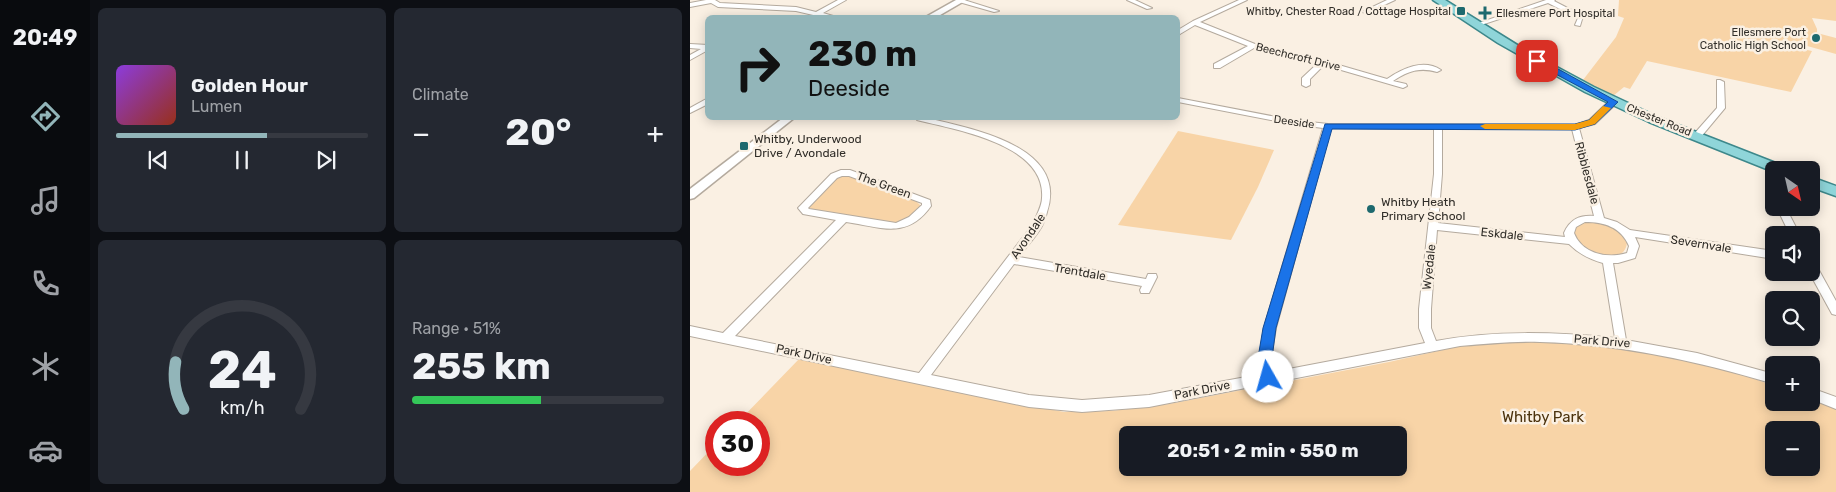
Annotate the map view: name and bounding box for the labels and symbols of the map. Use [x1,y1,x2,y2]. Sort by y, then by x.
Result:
place label: Whitby, Chester Road / Cottage Hospital [1246,5,1451,18]
marker: Whitby, Chester Road / Cottage Hospital [1455,5,1467,17]
marker: Ellesmere Port Hospital [1478,6,1492,20]
place label: Ellesmere Port Hospital [1496,7,1615,20]
place label: Ellesmere Port Catholic High School [1700,26,1807,52]
marker: Ellesmere Port Catholic High School [1810,32,1822,44]
street label: Beechcroft Drive [1254,40,1342,74]
pin [1516,40,1558,82]
street label: Chester Road [1625,101,1693,139]
street label: Deeside [1273,113,1315,131]
place label: Whitby, Underwood Drive / Avondale [754,132,862,160]
marker: Whitby, Underwood Drive / Avondale [738,140,750,152]
street label: Ribblesdale [1572,140,1602,206]
north arrow [1765,161,1820,216]
street label: The Green [855,169,913,201]
place label: Whitby Heath Primary School [1381,195,1465,223]
marker: Whitby Heath Primary School [1365,203,1377,215]
street label: Avondale [1008,210,1048,261]
street label: Eskdale [1480,225,1524,243]
street label: Severnvale [1670,232,1733,256]
street label: Wyedale [1420,243,1438,291]
street label: Trentdale [1053,261,1107,283]
street label: Park Drive [1573,332,1631,350]
street label: Park Drive [775,341,833,367]
position arrow [1241,350,1293,402]
street label: Park Drive [1173,378,1231,402]
park label: Whitby Park [1502,408,1584,426]
speed limit sign: 30 [705,411,770,476]

